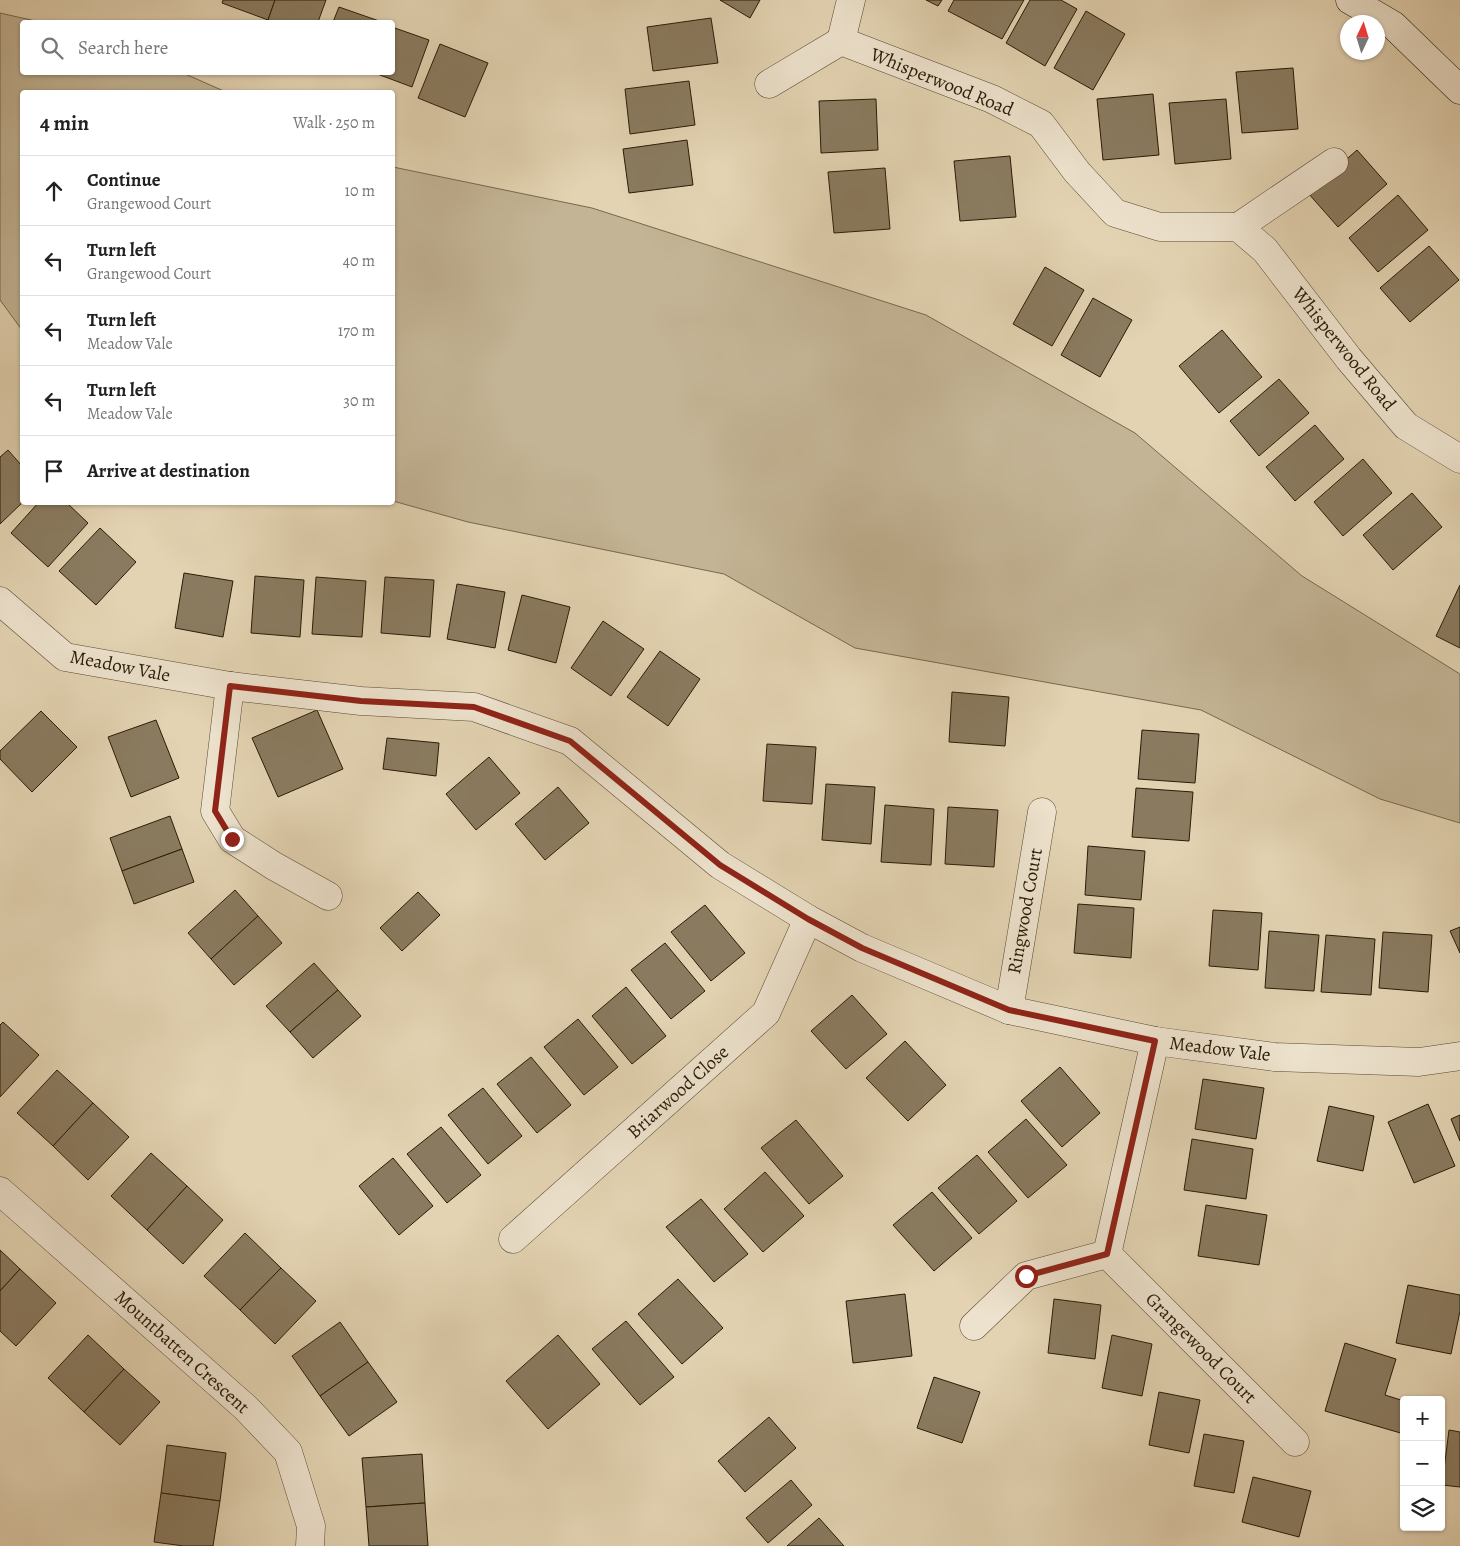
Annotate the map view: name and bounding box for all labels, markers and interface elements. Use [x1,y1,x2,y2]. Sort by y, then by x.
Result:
north arrow [1340,15,1385,60]
search box [20,20,395,75]
icon: search [38,34,66,62]
text: Search here [78,35,168,61]
street label: Whisperwood Road [866,41,1018,123]
text: 4 min [40,109,89,137]
text: Walk · 250 m [293,112,375,134]
text: Continue [87,167,161,193]
icon: ahead [40,177,68,205]
text: 10 m [345,180,375,202]
text: Grangewood Court [87,193,211,215]
text: Turn left [87,237,156,263]
icon: left [40,247,68,275]
text: 40 m [343,250,375,272]
text: Grangewood Court [87,263,211,285]
street label: Whisperwood Road [1285,281,1403,417]
text: Turn left [87,307,156,333]
icon: left [40,317,68,345]
text: 170 m [338,320,375,342]
text: Meadow Vale [87,333,173,355]
text: Turn left [87,377,156,403]
icon: left [40,387,68,415]
text: 30 m [343,390,375,412]
text: Meadow Vale [87,403,173,425]
icon: arrive [40,457,68,485]
text: Arrive at destination [87,458,250,484]
street label: Meadow Vale [68,644,172,688]
route end [221,828,244,851]
street label: Ringwood Court [1001,846,1049,976]
street label: Meadow Vale [1168,1030,1272,1068]
street label: Briarwood Close [622,1039,734,1145]
route start [1015,1265,1038,1288]
street label: Mountbatten Crescent [109,1284,255,1420]
street label: Grangewood Court [1140,1287,1262,1409]
map controls [1400,1396,1445,1531]
button: + [1400,1396,1445,1441]
button: − [1400,1441,1445,1486]
button: layers [1400,1486,1445,1531]

